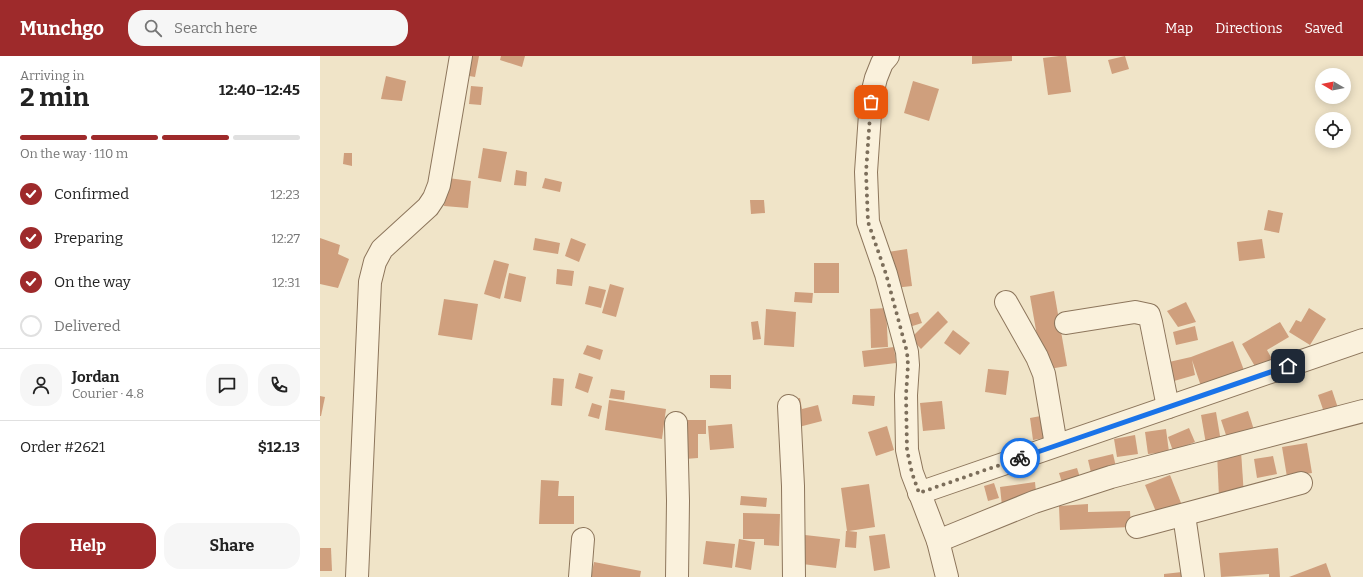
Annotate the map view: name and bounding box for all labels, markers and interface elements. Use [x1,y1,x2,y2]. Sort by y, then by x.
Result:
search box [128,10,408,46]
text: Munchgo [20,17,104,40]
icon: search [142,17,164,39]
text: Search here [174,19,257,37]
text: Map [1165,20,1193,37]
text: Directions [1215,20,1283,37]
text: Saved [1305,20,1343,37]
text: Arriving in [20,68,85,83]
north arrow [1315,68,1351,104]
map controls [1315,68,1351,148]
text: 12:40–12:45 [219,81,300,99]
text: 2 min [20,82,89,113]
pin [854,85,888,119]
icon: bag [860,91,882,113]
button: locate [1315,112,1351,148]
text: On the way · 110 m [20,146,128,161]
icon: check [20,183,42,205]
text: Confirmed [54,185,129,203]
text: 12:23 [270,187,300,202]
icon: check [20,227,42,249]
text: Preparing [54,229,123,247]
text: 12:27 [271,231,300,246]
icon: check [20,271,42,293]
text: On the way [54,273,131,291]
text: 12:31 [272,275,300,290]
text: Delivered [54,317,121,335]
pin [1271,349,1305,383]
icon: home [1277,355,1299,377]
button: person [20,364,62,406]
button: chat [206,364,248,406]
button: phone [258,364,300,406]
text: Jordan [72,368,119,386]
text: Courier · 4.8 [72,386,144,401]
text: Order #2621 [20,438,105,456]
text: $12.13 [258,438,300,456]
courier [1000,438,1040,478]
icon: bike [1009,447,1031,469]
button: Help [20,523,156,569]
button: Share [164,523,300,569]

